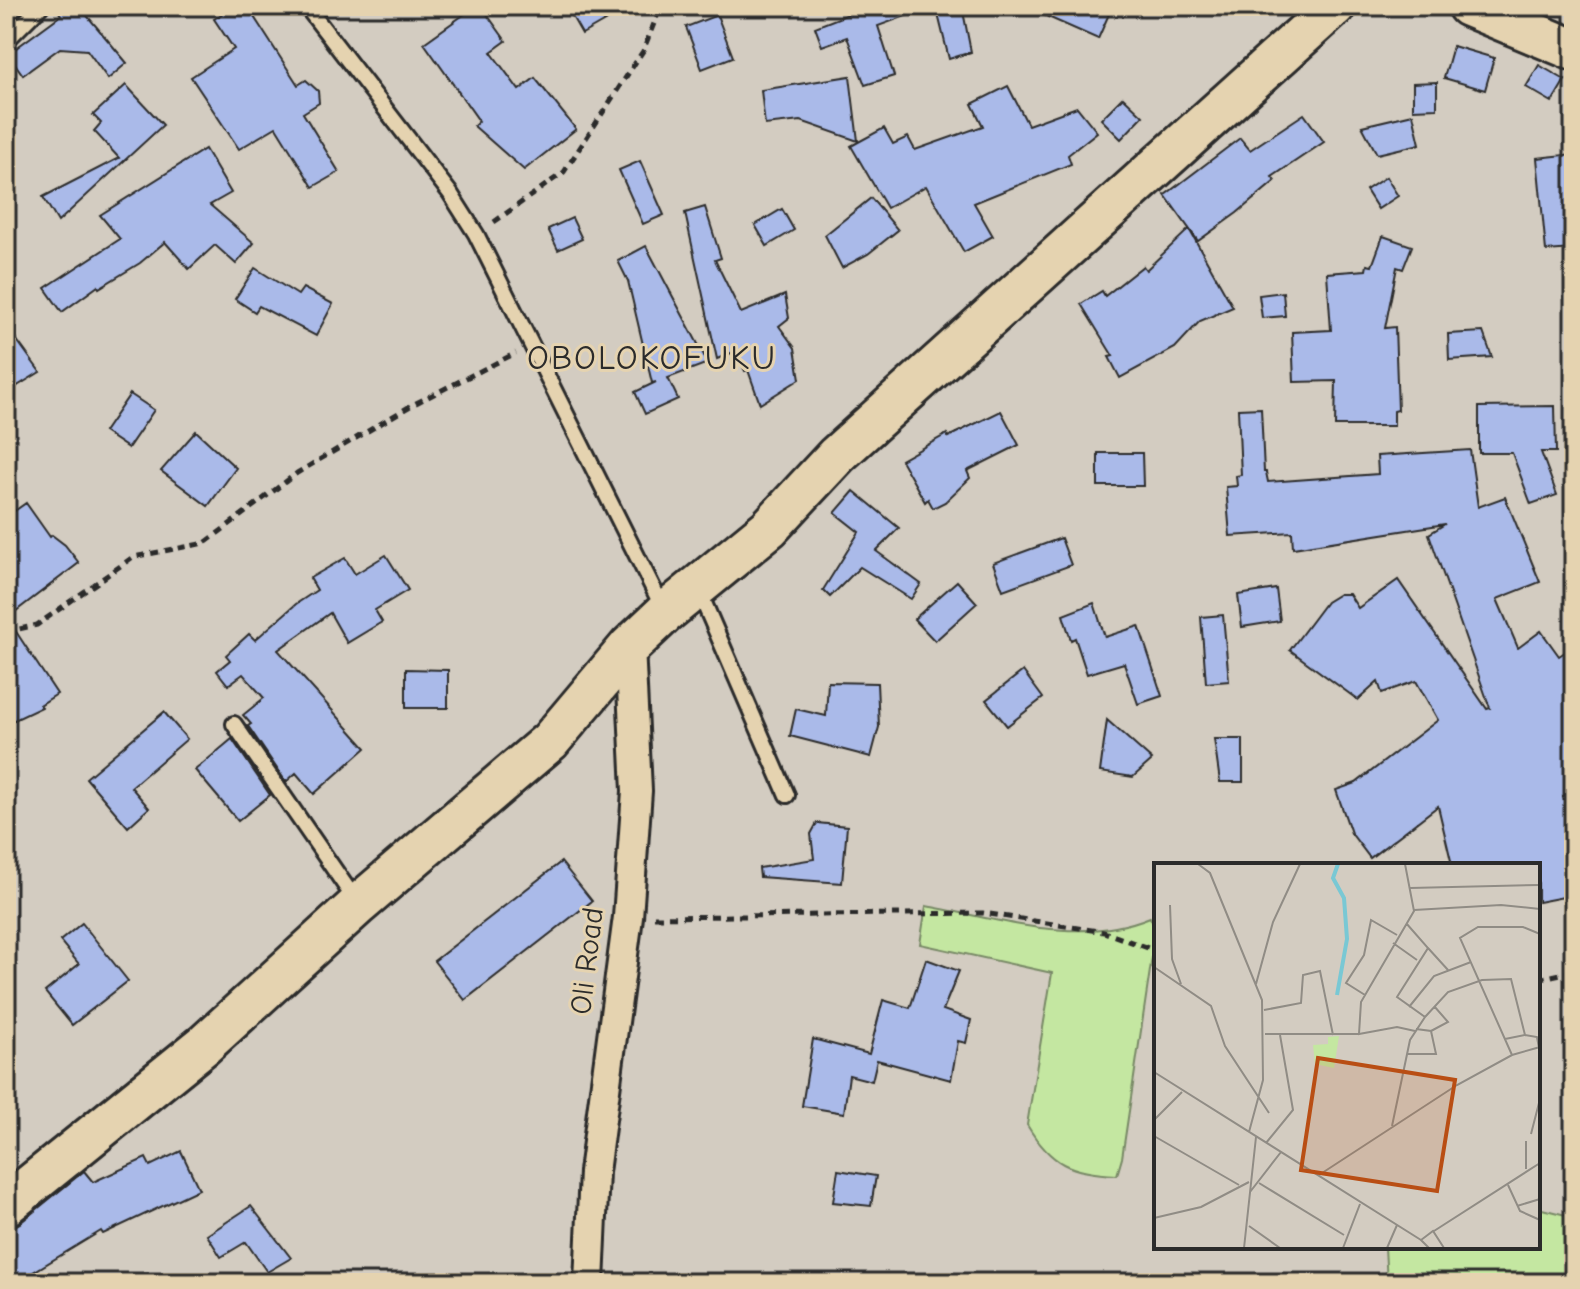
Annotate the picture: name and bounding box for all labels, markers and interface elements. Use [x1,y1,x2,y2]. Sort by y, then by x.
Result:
district label: OBOLOKOFUKU [527,338,777,378]
inset map [1154,863,1540,1249]
street label: Oli Road [563,906,611,1016]

